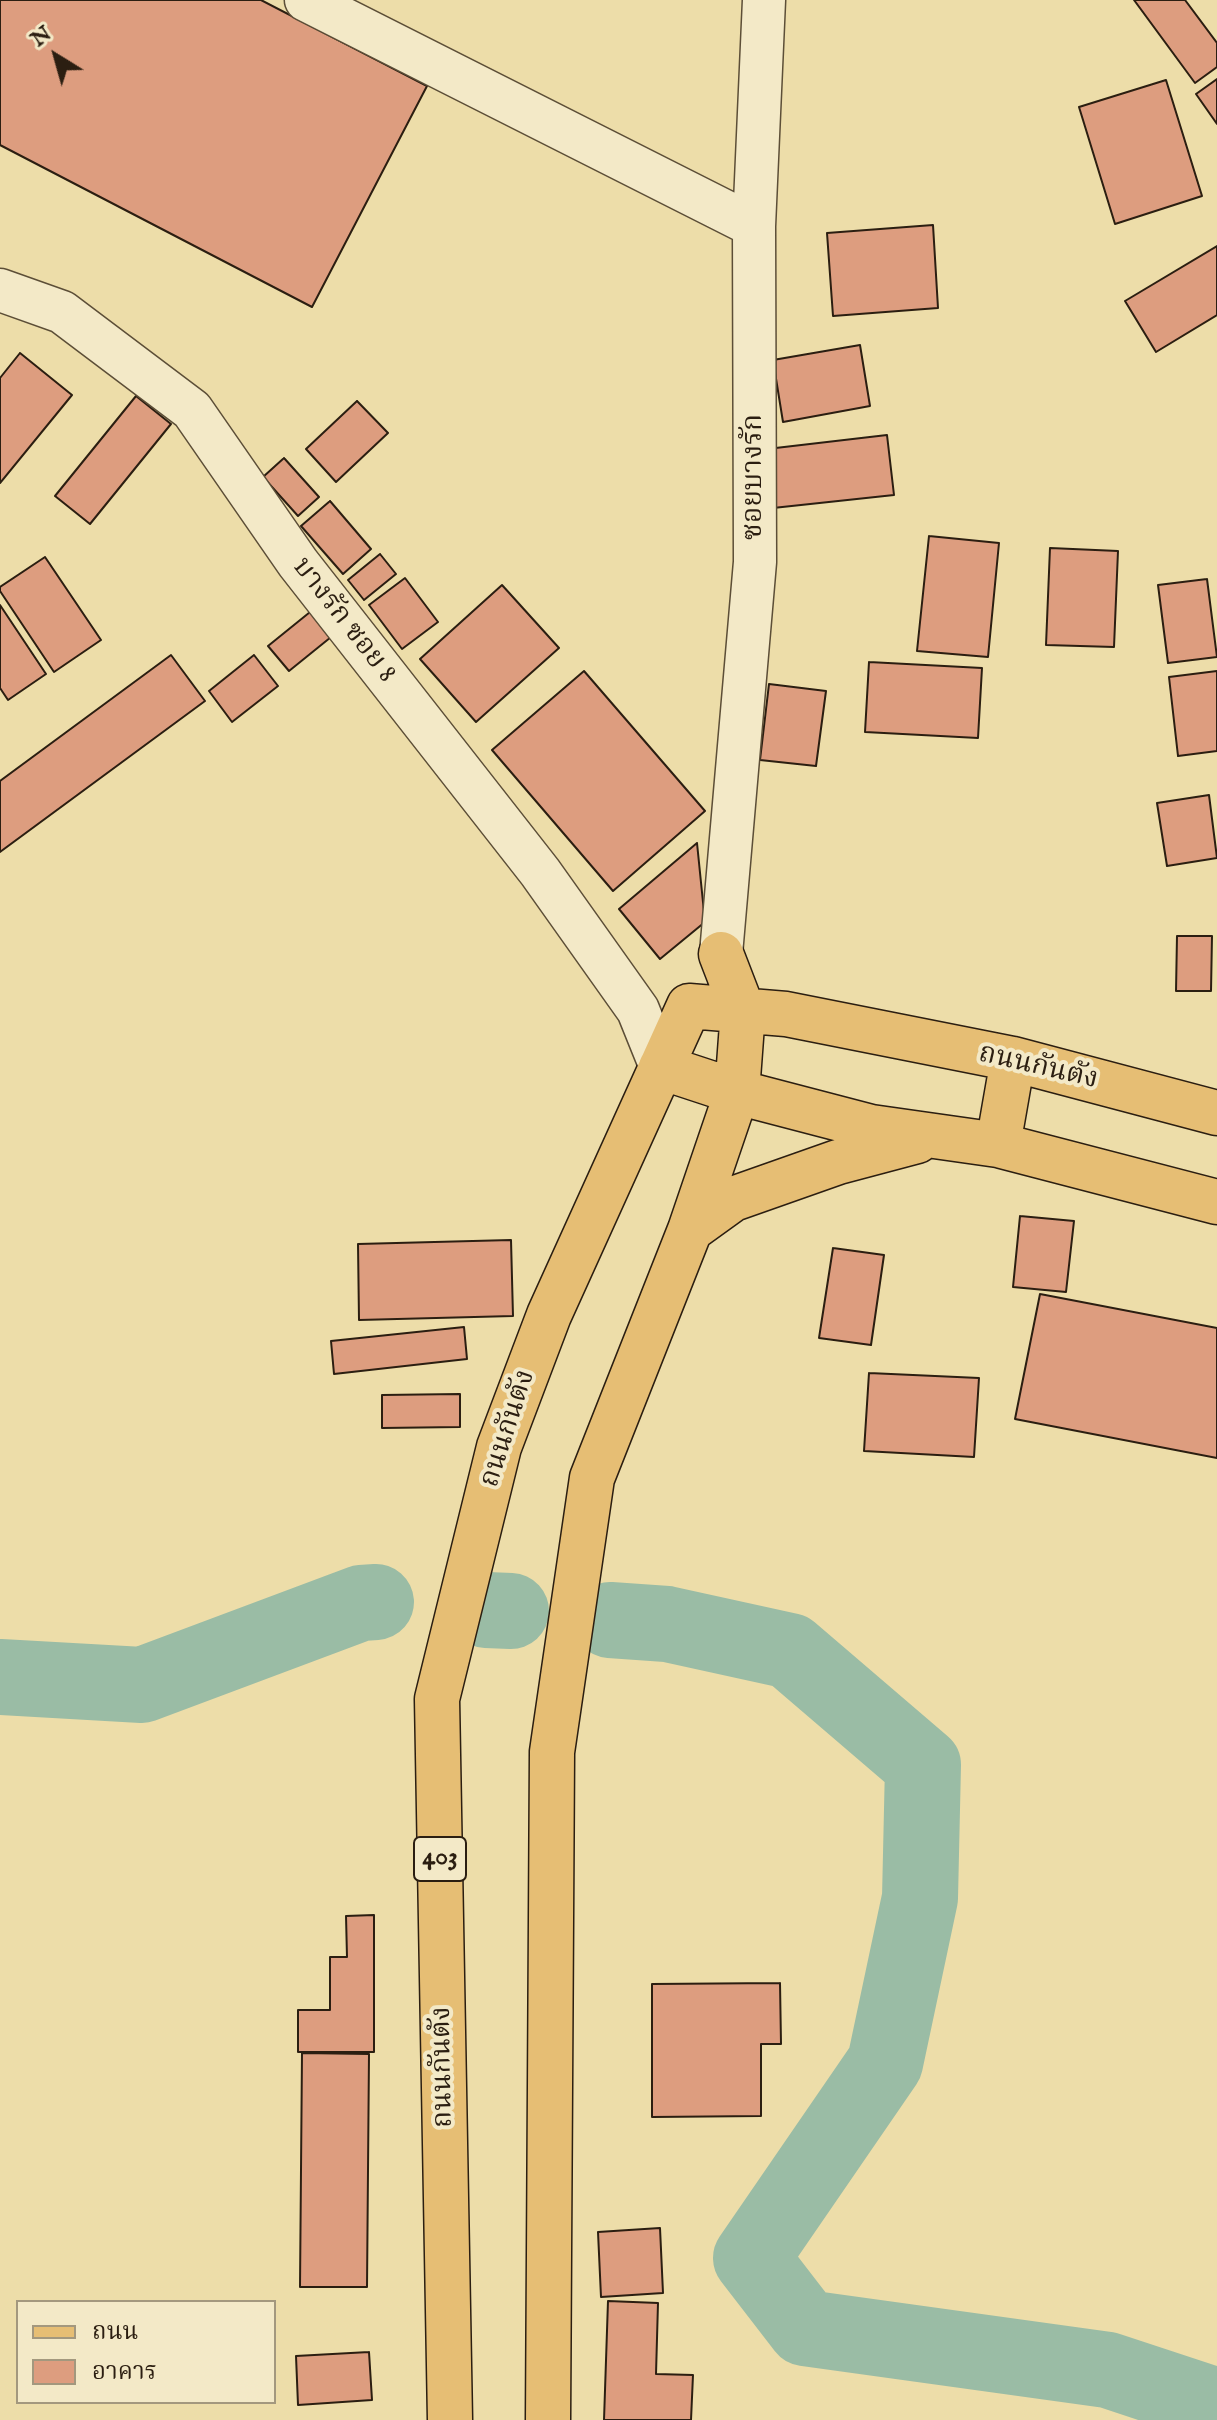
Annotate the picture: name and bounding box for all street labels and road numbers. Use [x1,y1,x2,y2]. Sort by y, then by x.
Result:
street label: ซอยบางรัก [738,414,772,540]
street label: บางรัก ซอย 8 [284,552,402,690]
street label: ถนนกันตัง [975,1038,1101,1098]
street label: ถนนกันตัง [474,1366,544,1492]
road number: 403 [414,1837,466,1881]
street label: ถนนกันตัง [426,2006,462,2128]

